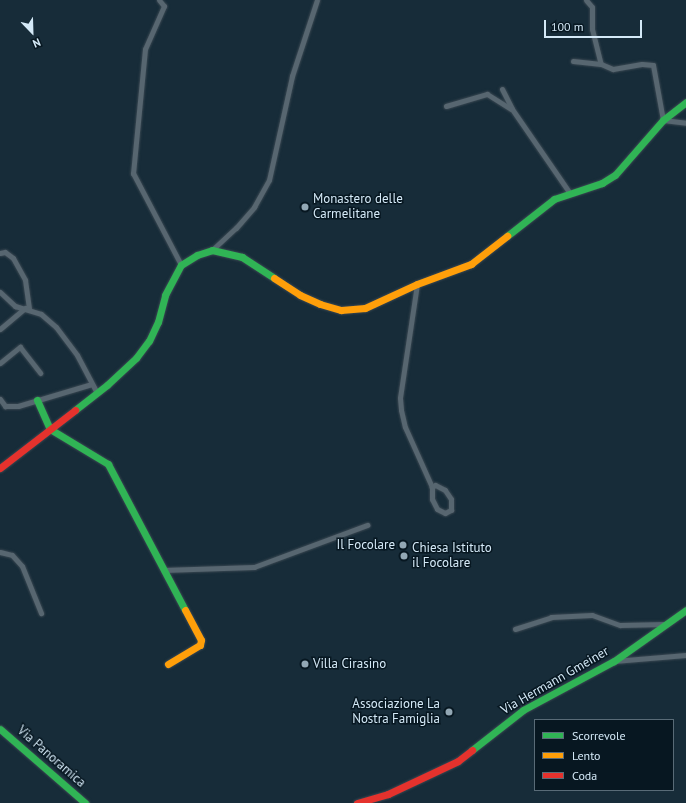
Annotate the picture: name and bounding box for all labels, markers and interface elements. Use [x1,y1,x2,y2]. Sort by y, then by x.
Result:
north arrow [12,12,52,52]
scale bar [546,12,644,38]
text: 100 m [551,19,584,34]
text: N [31,35,43,51]
place label: Monastero delle Carmelitane [313,192,403,223]
marker: Monastero delle Carmelitane [300,202,310,212]
place label: Il Focolare [336,537,395,553]
marker: Il Focolare [398,540,408,550]
place label: Chiesa Istituto il Focolare [412,541,492,572]
marker: Chiesa Istituto il Focolare [399,551,409,561]
street label: Via Hermann Gmeiner [498,644,612,718]
place label: Villa Cirasino [313,656,386,672]
marker: Villa Cirasino [300,659,310,669]
place label: Associazione La Nostra Famiglia [352,697,440,728]
marker: Associazione La Nostra Famiglia [443,706,455,718]
legend [534,719,674,791]
street label: Via Panoramica [14,723,88,791]
text: Scorrevole [572,728,626,743]
text: Lento [572,748,601,763]
text: Coda [572,768,597,783]

